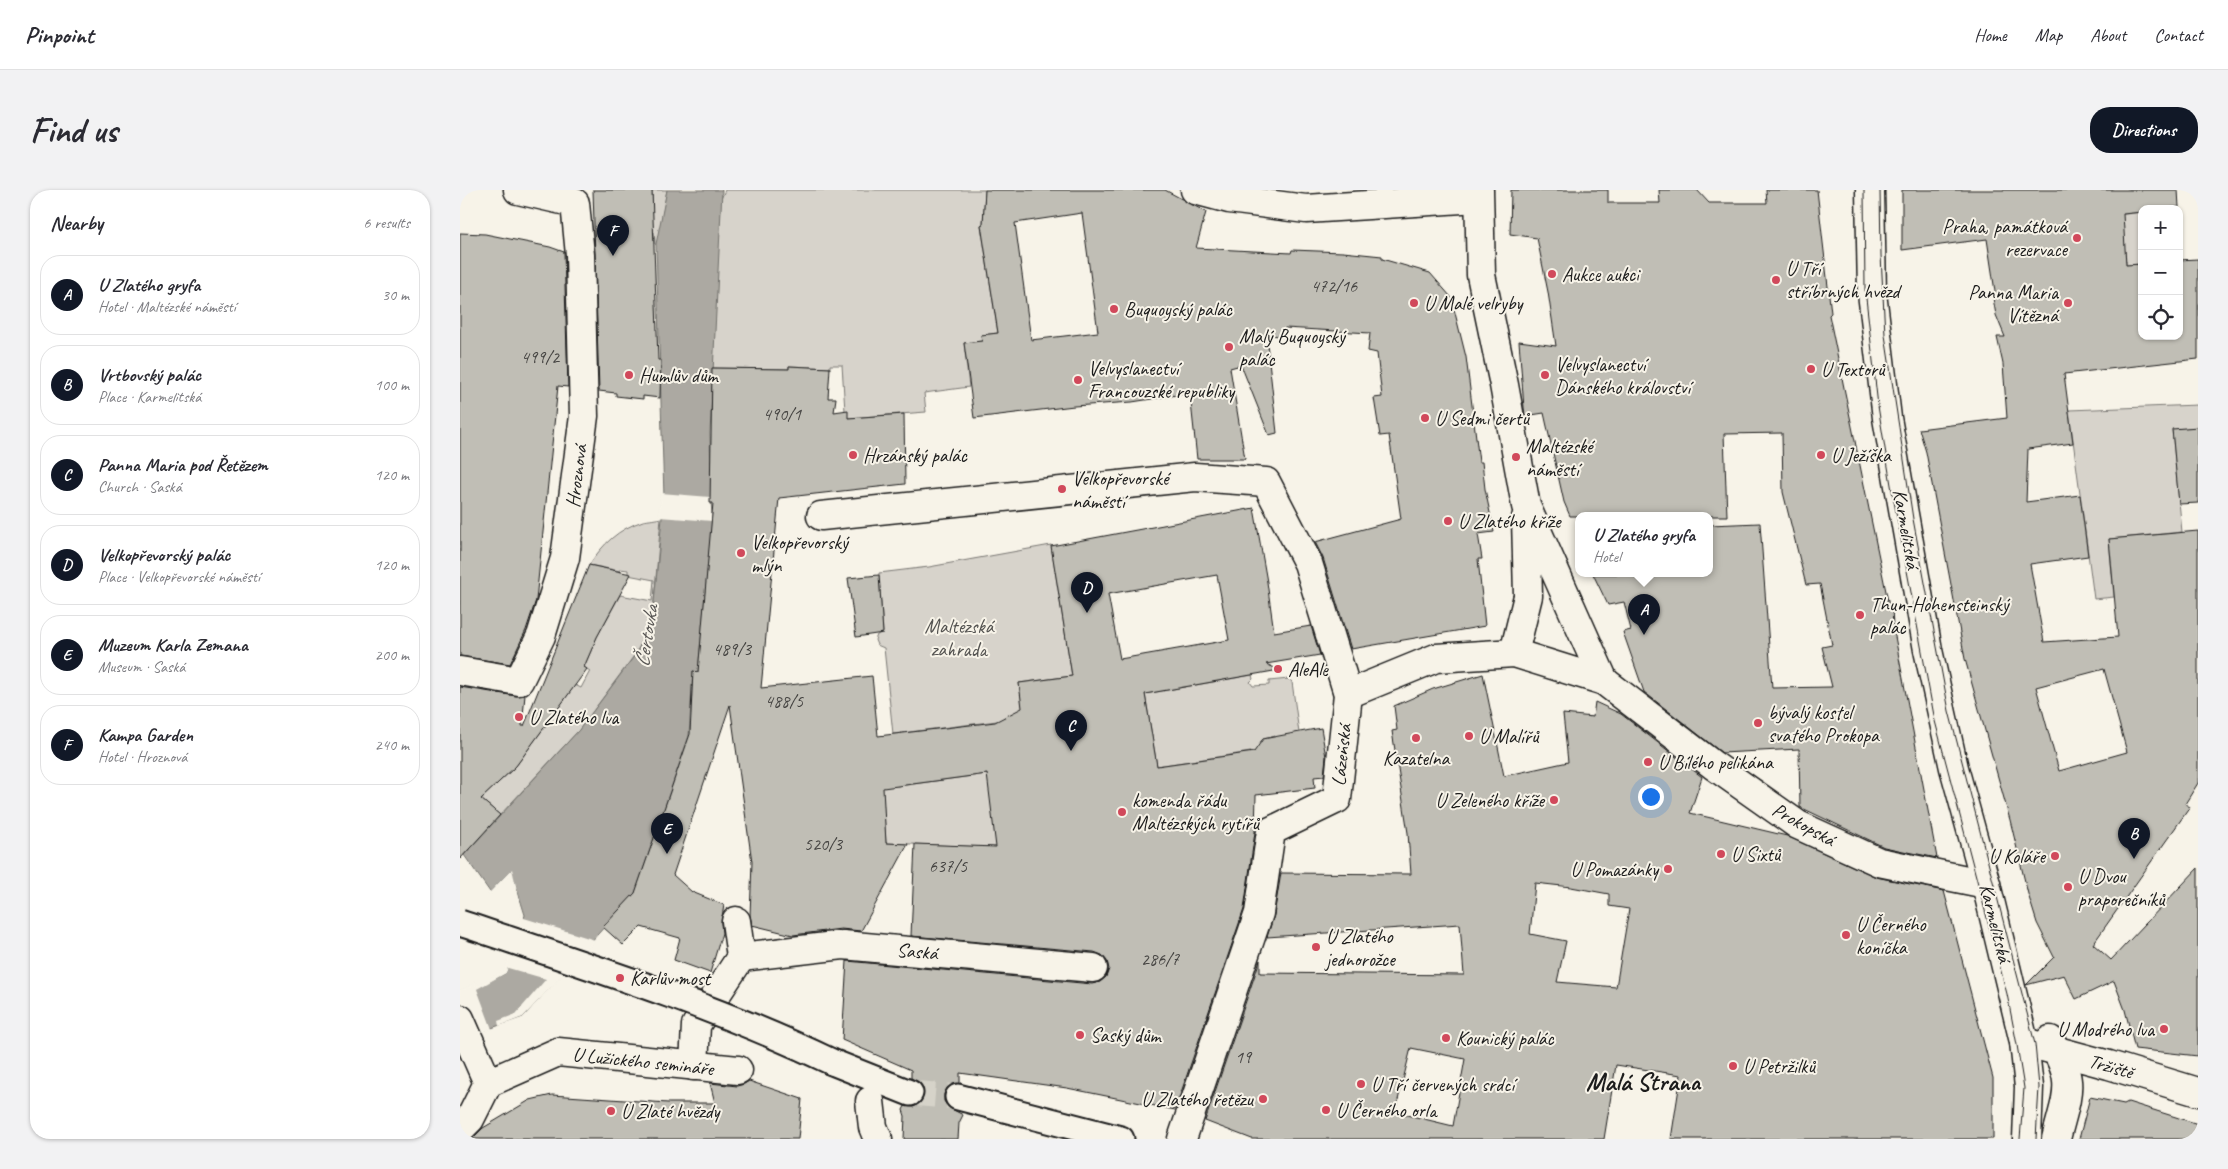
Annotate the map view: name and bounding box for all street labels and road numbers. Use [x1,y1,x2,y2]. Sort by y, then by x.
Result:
street label: Hroznová [560,441,593,509]
street label: Karmelitská [1887,487,1926,573]
street label: Lázeňská [1326,721,1357,787]
street label: Prokopská [1768,797,1842,853]
street label: Karmelitská [1974,881,2018,967]
street label: Saská [895,937,941,966]
street label: U Lužického semináře [571,1042,716,1081]
street label: Tržiště [2086,1048,2139,1086]

